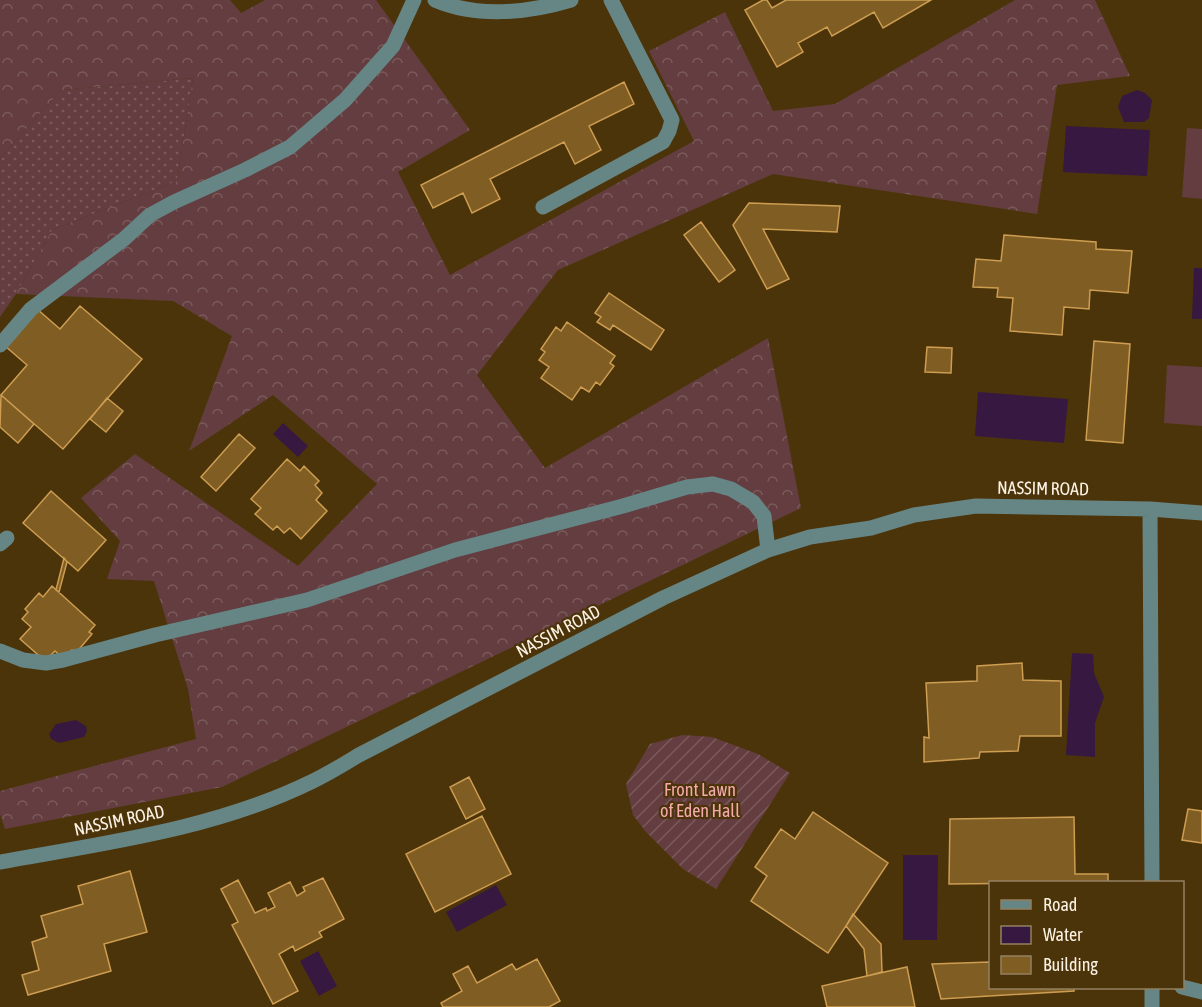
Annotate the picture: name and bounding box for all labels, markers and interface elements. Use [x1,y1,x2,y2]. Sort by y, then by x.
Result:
street label: NASSIM ROAD [997,477,1089,499]
street label: NASSIM ROAD [512,600,604,662]
park label: Front Lawn of Eden Hall [660,779,740,821]
street label: NASSIM ROAD [72,800,166,840]
legend [989,881,1184,989]
text: Road [1043,894,1077,915]
text: Water [1043,924,1083,945]
text: Building [1043,954,1098,975]

